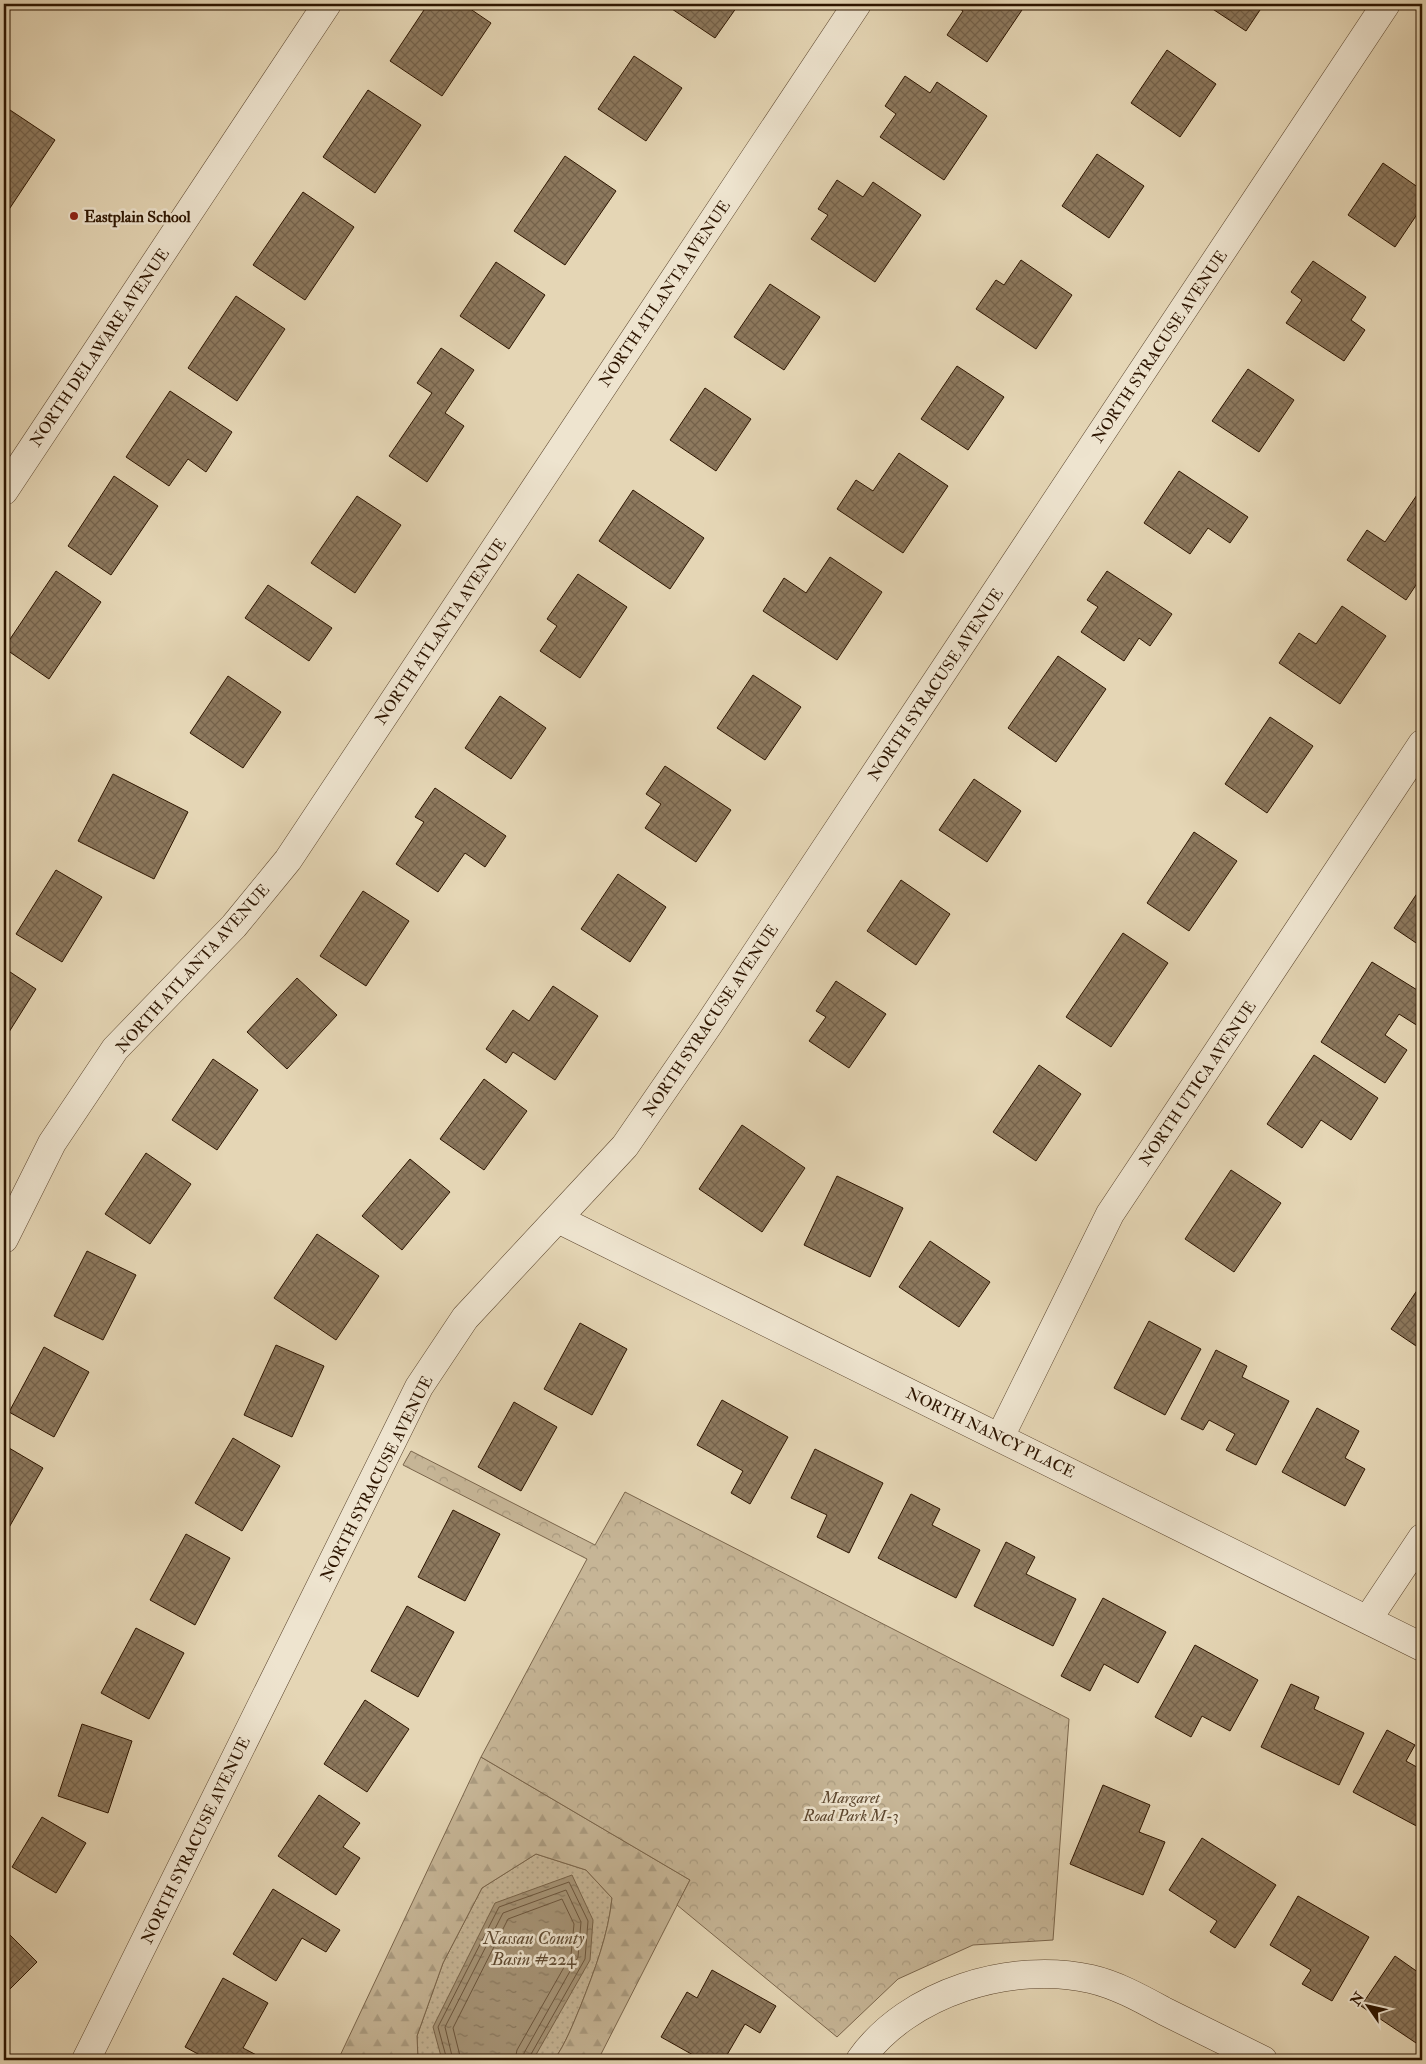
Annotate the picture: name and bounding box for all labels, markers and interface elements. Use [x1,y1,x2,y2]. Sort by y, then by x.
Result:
street label: NORTH ATLANTA AVENUE [595,197,735,391]
place label: Eastplain School [84,207,191,228]
marker: Eastplain School [68,210,80,222]
street label: NORTH DELAWARE AVENUE [26,245,174,451]
street label: NORTH SYRACUSE AVENUE [1088,246,1232,447]
street label: NORTH ATLANTA AVENUE [371,535,511,729]
street label: NORTH SYRACUSE AVENUE [864,584,1008,785]
street label: NORTH ATLANTA AVENUE [111,880,274,1057]
street label: NORTH SYRACUSE AVENUE [639,920,783,1121]
street label: NORTH UTICA AVENUE [1135,997,1261,1170]
street label: NORTH SYRACUSE AVENUE [316,1372,438,1585]
street label: NORTH NANCY PLACE [903,1383,1078,1483]
street label: NORTH SYRACUSE AVENUE [137,1734,255,1947]
park label: Margaret Road Park M-3 [802,1788,899,1826]
water label: Nassau County Basin #224 [483,1927,585,1971]
north arrow [1344,1982,1394,2032]
text: N [1347,1989,1368,2010]

